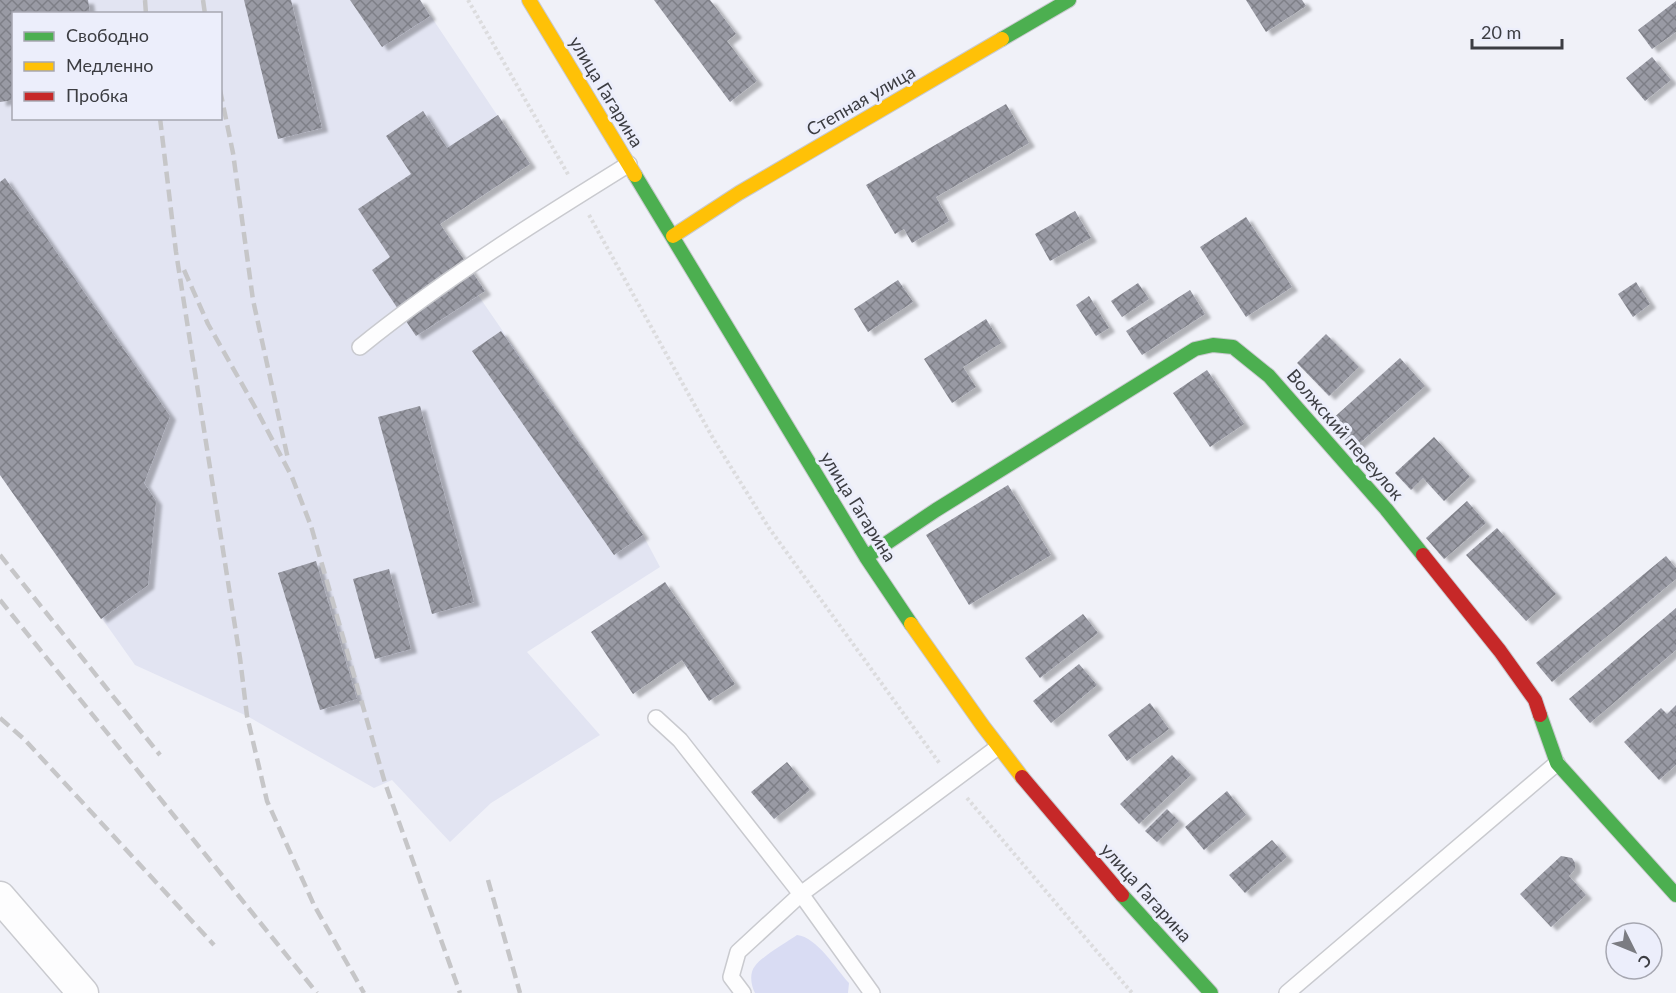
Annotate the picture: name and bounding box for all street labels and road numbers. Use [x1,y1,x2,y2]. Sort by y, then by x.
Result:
street label: улица Гагарина [565,32,649,151]
street label: Степная улица [802,60,919,140]
street label: Волжский переулок [1283,364,1409,505]
street label: улица Гагарина [816,447,901,566]
street label: улица Гагарина [1097,838,1197,946]

